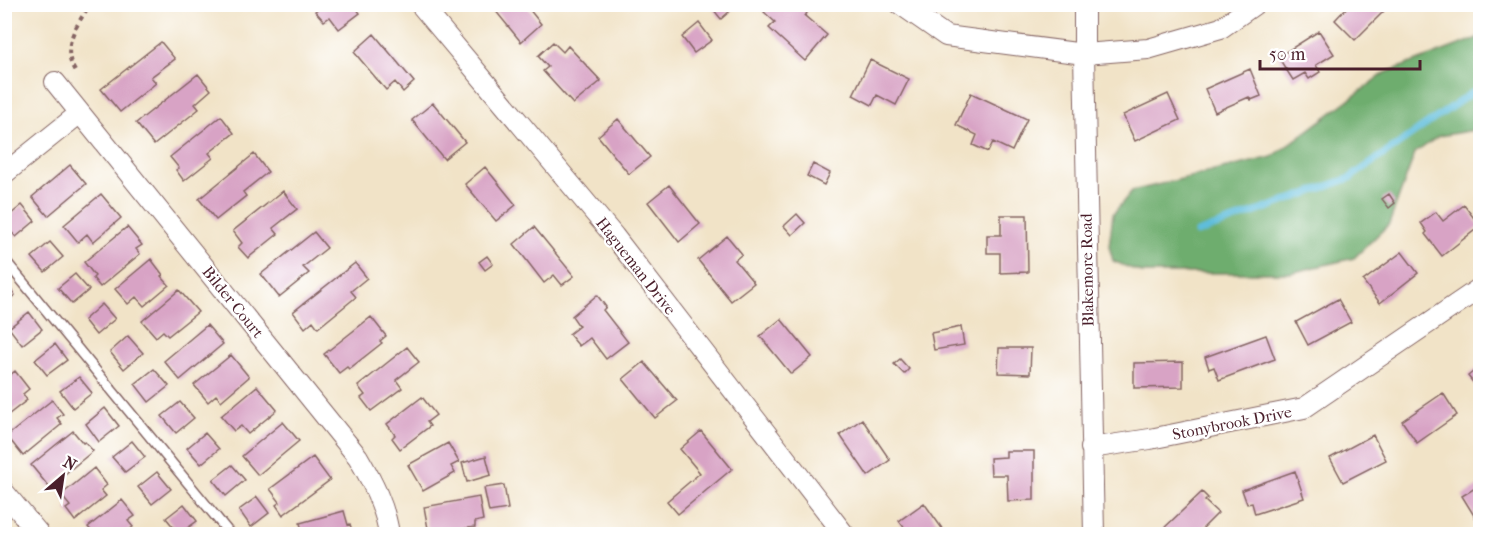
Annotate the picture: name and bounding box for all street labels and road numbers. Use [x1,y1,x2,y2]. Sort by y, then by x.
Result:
street label: Blakemore Road [1077,213,1097,327]
street label: Hagueman Drive [592,214,680,319]
street label: Bilder Court [198,262,268,342]
street label: Stonybrook Drive [1171,402,1293,444]

